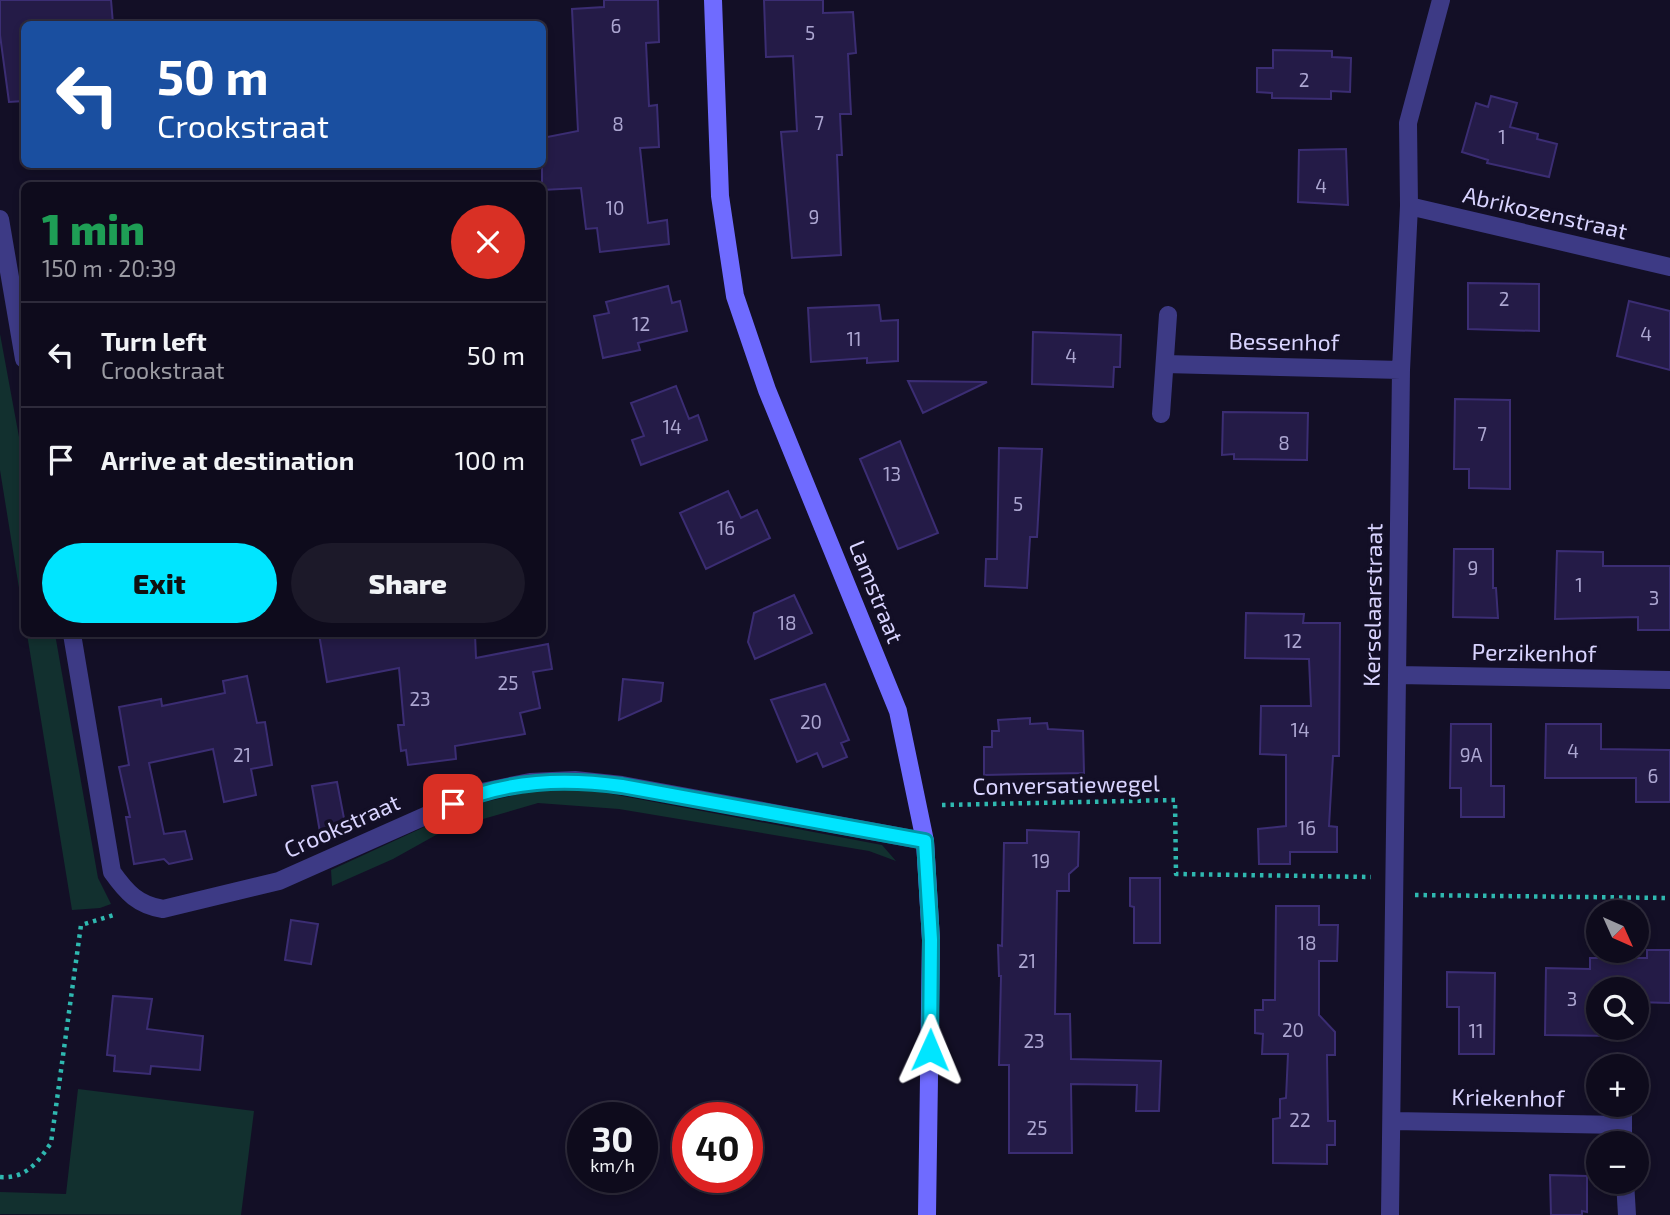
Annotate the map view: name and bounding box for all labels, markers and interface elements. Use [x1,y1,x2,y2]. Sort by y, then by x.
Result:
house number: 6 [611,14,621,37]
house number: 5 [805,21,815,44]
text: 50 m [157,46,269,105]
icon: left [42,49,133,140]
house number: 2 [1299,68,1309,91]
text: Crookstraat [157,106,329,144]
house number: 7 [814,111,824,134]
house number: 8 [612,112,624,135]
house number: 1 [1498,125,1506,148]
house number: 4 [1315,174,1327,197]
street label: Abrikozenstraat [1460,180,1630,245]
house number: 10 [605,196,625,219]
text: 1 min [42,203,145,253]
button: close [451,205,525,279]
house number: 9 [809,205,819,228]
text: 150 m · 20:39 [42,254,176,282]
house number: 2 [1499,287,1509,310]
house number: 12 [632,312,650,335]
house number: 4 [1640,322,1652,345]
text: Turn left [101,325,207,356]
street label: Bessenhof [1228,326,1341,356]
house number: 11 [846,327,862,350]
icon: left [42,336,80,374]
text: 50 m [467,339,525,370]
house number: 4 [1065,344,1077,367]
text: Crookstraat [101,356,225,384]
house number: 14 [662,415,682,438]
house number: 7 [1477,422,1487,445]
house number: 8 [1278,431,1290,454]
icon: arrive [42,441,80,479]
text: Arrive at destination [101,444,354,475]
text: 100 m [455,444,525,475]
house number: 13 [883,462,901,485]
house number: 5 [1013,492,1023,515]
house number: 16 [717,516,735,539]
street label: Kerselaarstraat [1357,523,1387,687]
street label: Lamstraat [844,536,910,647]
button: Exit [42,543,277,623]
button: Share [291,543,525,623]
house number: 9 [1468,556,1478,579]
house number: 1 [1575,573,1583,596]
house number: 3 [1649,586,1659,609]
house number: 18 [777,611,797,634]
house number: 12 [1284,629,1302,652]
street label: Perzikenhof [1471,637,1598,667]
house number: 25 [498,671,518,694]
house number: 23 [409,687,431,710]
house number: 20 [800,710,822,733]
house number: 14 [1290,718,1310,741]
house number: 4 [1567,739,1579,762]
house number: 21 [233,743,251,766]
house number: 9A [1460,743,1483,766]
house number: 6 [1648,764,1658,787]
street label: Conversatiewegel [972,768,1160,800]
pin [423,774,483,834]
icon: arrive [434,785,472,823]
street label: Crookstraat [279,787,404,863]
house number: 16 [1298,816,1316,839]
house number: 19 [1032,849,1050,872]
north arrow [1586,900,1648,962]
map controls [1586,900,1649,1194]
house number: 18 [1297,931,1317,954]
house number: 21 [1018,949,1036,972]
button: search [1586,977,1649,1040]
house number: 3 [1567,987,1577,1010]
position arrow [893,1013,967,1087]
house number: 20 [1282,1018,1304,1041]
house number: 11 [1468,1019,1484,1042]
house number: 23 [1023,1029,1045,1052]
button: + [1586,1054,1649,1117]
street label: Kriekenhof [1451,1082,1566,1112]
speed limit sign: 40 [672,1102,763,1193]
house number: 22 [1289,1108,1311,1131]
house number: 25 [1027,1116,1047,1139]
text: 30 [592,1117,633,1159]
button: − [1586,1131,1649,1194]
text: km/h [590,1154,635,1176]

